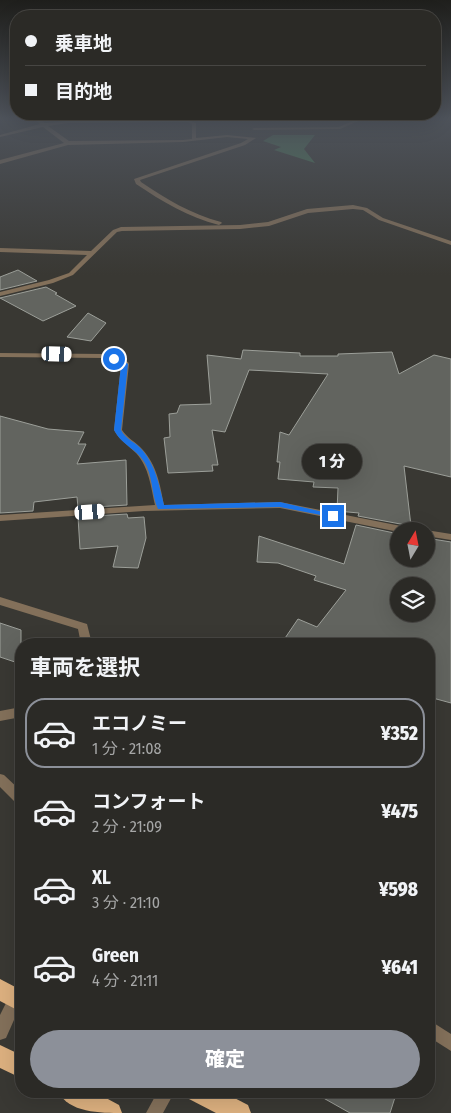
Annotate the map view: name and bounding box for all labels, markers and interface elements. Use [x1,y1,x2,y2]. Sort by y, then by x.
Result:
text: 乗車地 [55,32,112,55]
text: 目的地 [55,80,112,103]
car [41,346,72,362]
route start [103,348,125,370]
callout: 1 分 [303,444,363,478]
text: 1 分 [319,452,345,471]
car [74,503,105,521]
route end [322,505,344,527]
north arrow [390,522,435,568]
map controls [390,522,435,622]
button: layers [390,577,435,622]
text: 車両を選択 [30,654,140,681]
icon: car [32,711,77,756]
text: エコノミー [92,712,187,735]
text: ¥352 [381,722,418,745]
text: 1 分 · 21:08 [92,739,162,758]
icon: car [32,789,77,834]
text: コンフォート [92,790,205,813]
text: ¥475 [381,800,418,823]
text: 2 分 · 21:09 [92,817,162,836]
text: XL [92,866,111,889]
icon: car [32,867,77,912]
text: ¥598 [379,878,418,901]
text: 3 分 · 21:10 [92,893,160,912]
text: Green [92,944,139,967]
icon: car [32,945,77,990]
text: ¥641 [382,956,418,979]
text: 4 分 · 21:11 [92,971,158,990]
button: 確定 [30,1030,420,1088]

